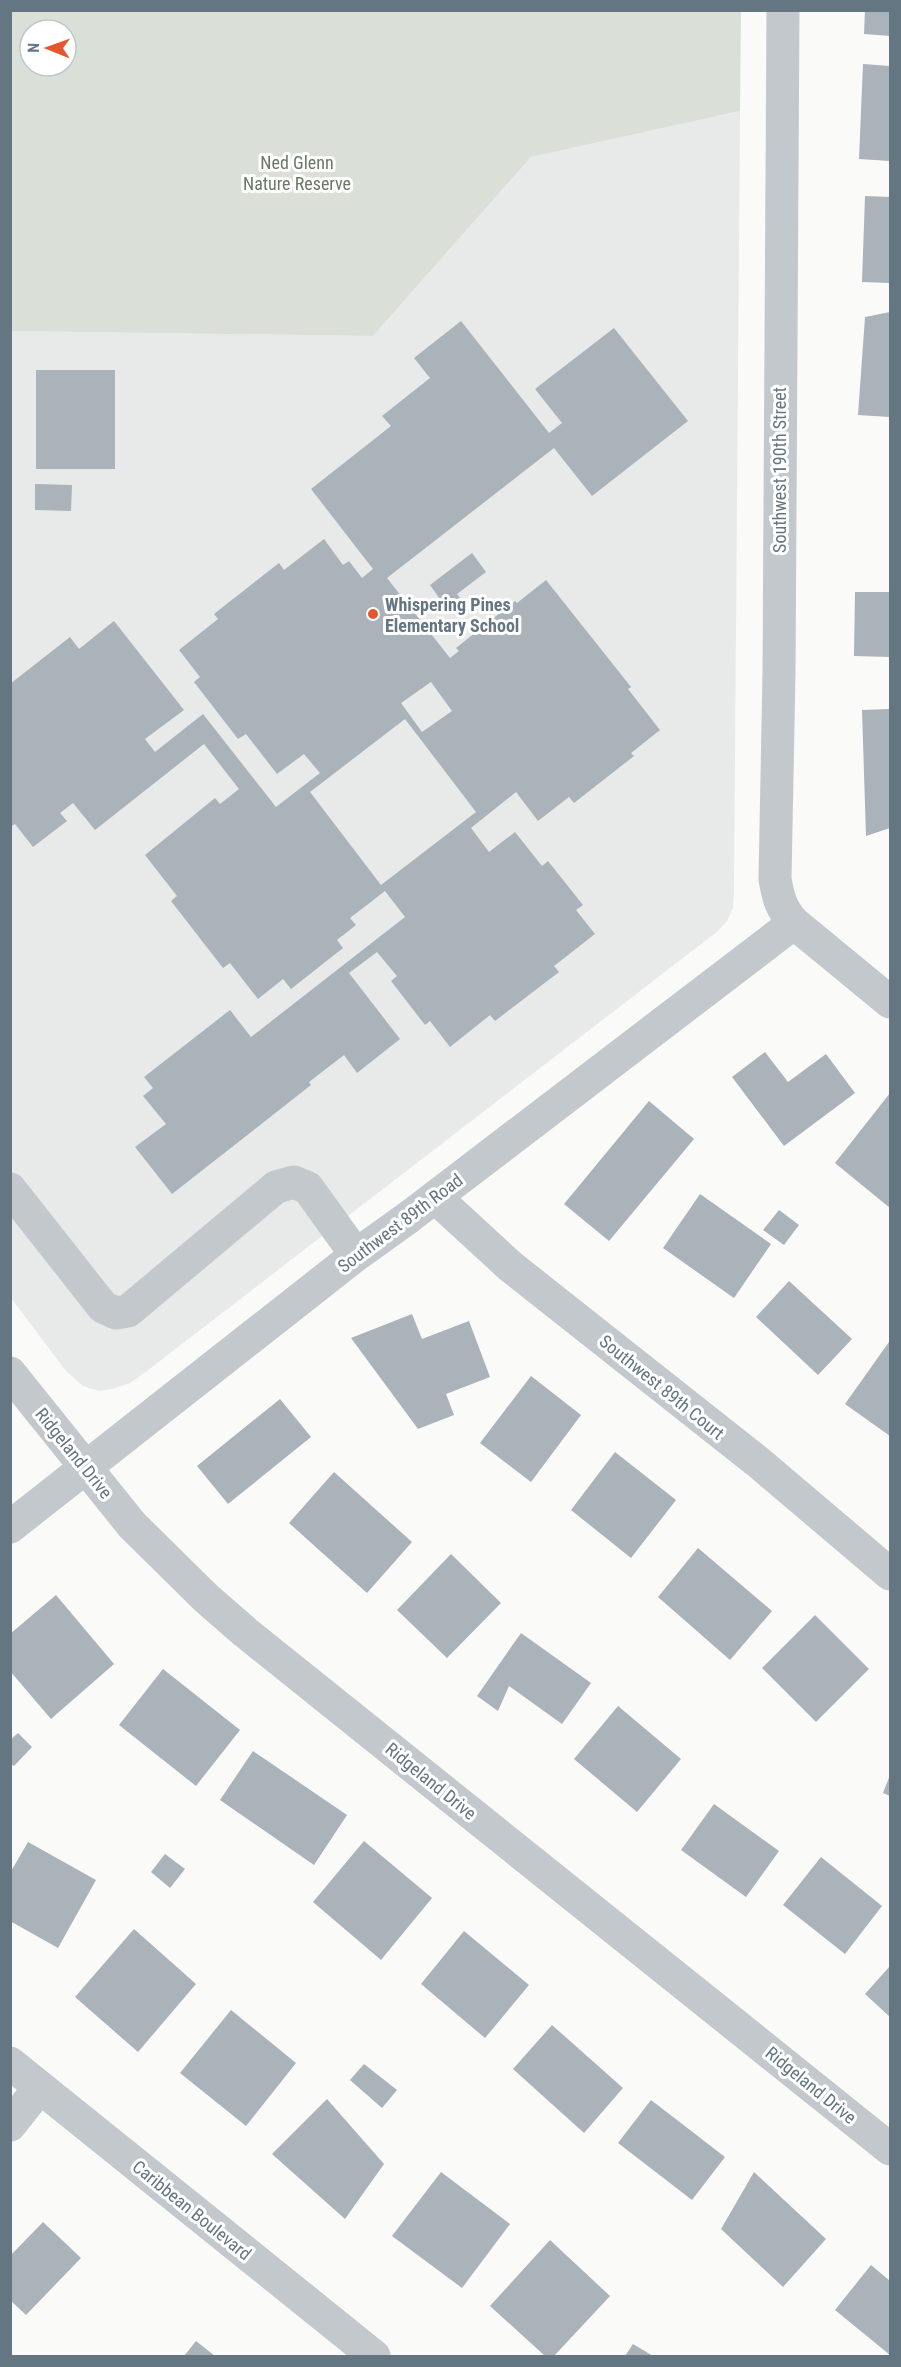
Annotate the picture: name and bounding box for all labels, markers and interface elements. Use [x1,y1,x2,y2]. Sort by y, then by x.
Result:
north arrow [18,18,78,78]
text: N [24,43,43,53]
park label: Ned Glenn Nature Reserve [243,152,351,194]
street label: Southwest 190th Street [769,387,790,553]
place label: Whispering Pines Elementary School [385,594,519,636]
marker: Whispering Pines Elementary School [366,607,380,621]
street label: Southwest 89th Road [333,1169,467,1277]
street label: Southwest 89th Court [596,1330,728,1444]
street label: Ridgeland Drive [31,1404,117,1502]
street label: Ridgeland Drive [382,1738,480,1824]
street label: Ridgeland Drive [762,2042,860,2128]
street label: Caribbean Boulevard [128,2156,256,2264]

